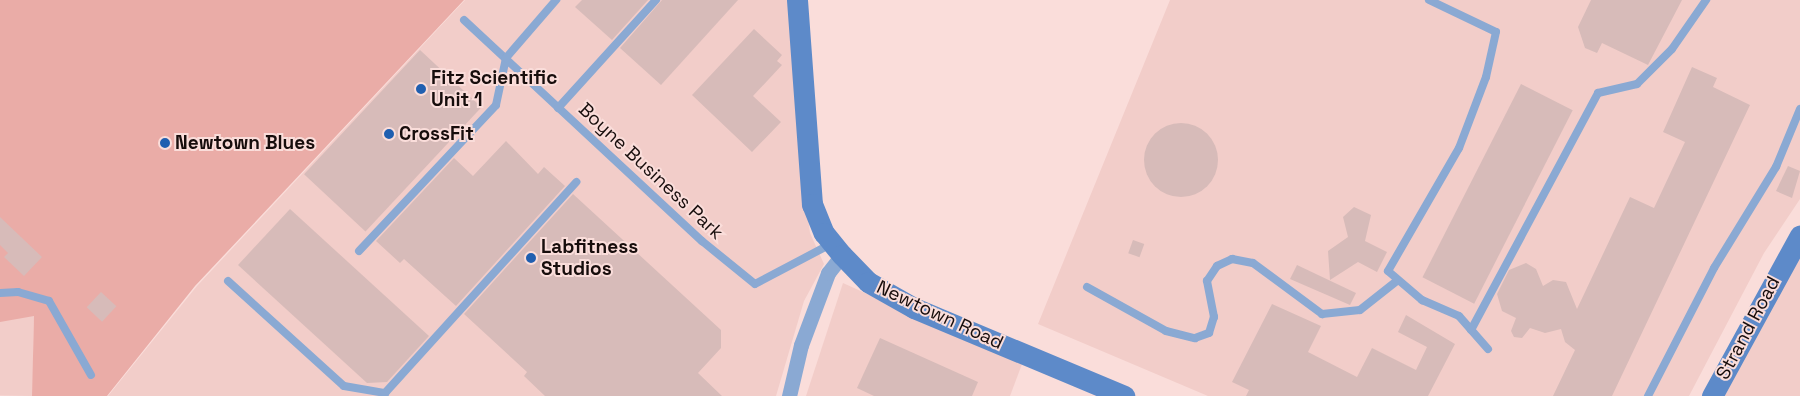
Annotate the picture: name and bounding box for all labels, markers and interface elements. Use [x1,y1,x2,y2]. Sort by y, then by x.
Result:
place label: Fitz Scientific Unit 1 [431,67,557,111]
marker: Fitz Scientific Unit 1 [415,83,427,95]
street label: Boyne Business Park [574,98,728,244]
place label: CrossFit [399,123,474,145]
marker: CrossFit [383,128,395,140]
place label: Newtown Blues [175,132,315,154]
marker: Newtown Blues [159,137,171,149]
place label: Labfitness Studios [541,236,638,280]
marker: Labfitness Studios [525,252,537,264]
street label: Strand Road [1711,273,1785,383]
street label: Newtown Road [873,276,1007,354]

